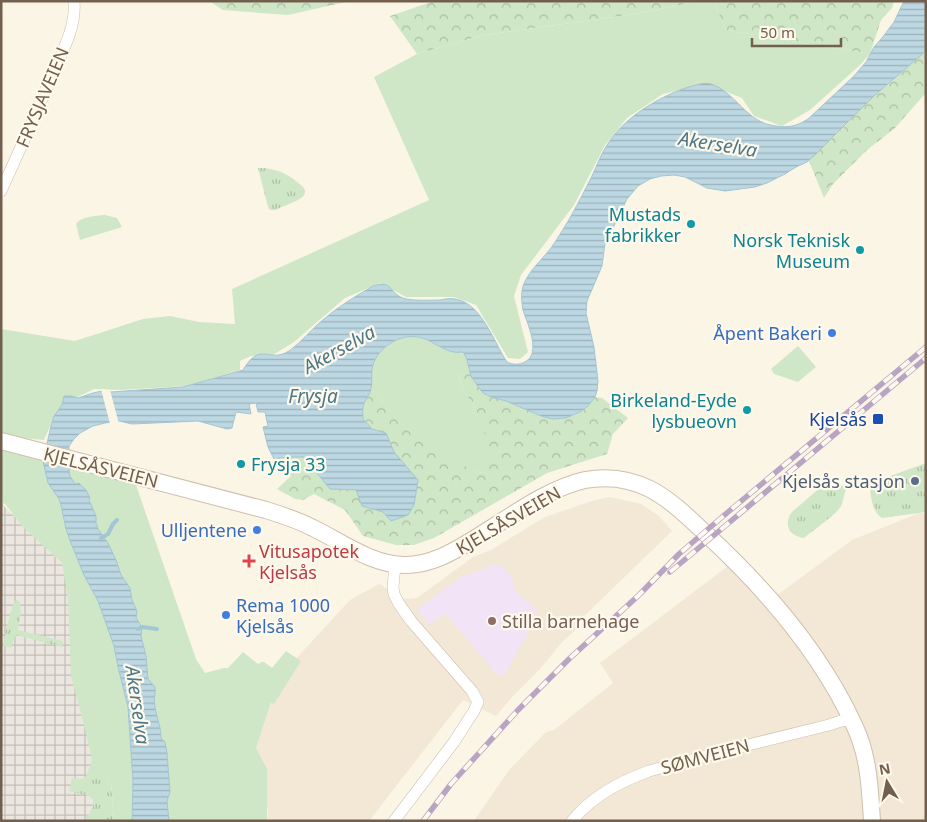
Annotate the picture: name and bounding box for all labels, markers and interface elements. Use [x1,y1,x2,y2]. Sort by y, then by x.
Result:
scale bar [752,15,841,47]
text: 50 m [760,22,795,42]
street label: FRYSJAVEIEN [10,43,74,151]
water label: Akerselva [675,125,759,163]
place label: Mustads fabrikker [605,202,682,247]
marker: Mustads fabrikker [685,218,697,230]
place label: Norsk Teknisk Museum [733,228,850,273]
marker: Norsk Teknisk Museum [854,244,866,256]
water label: Akerselva [296,318,380,380]
place label: Åpent Bakeri [713,321,822,345]
marker: Åpent Bakeri [826,327,838,339]
water label: Frysja [288,383,338,409]
place label: Birkeland-Eyde lysbueovn [610,388,737,433]
marker: Birkeland-Eyde lysbueovn [741,404,753,416]
place label: Kjelsås [809,407,867,431]
marker: Kjelsås [871,412,885,426]
street label: KJELSÅSVEIEN [41,441,161,493]
place label: Frysja 33 [251,452,326,476]
marker: Frysja 33 [235,458,247,470]
place label: Kjelsås stasjon [782,469,905,493]
marker: Kjelsås stasjon [909,475,921,487]
street label: KJELSÅSVEIEN [451,480,565,560]
place label: Ulljentene [161,518,247,542]
marker: Ulljentene [251,524,263,536]
place label: Vitusapotek Kjelsås [259,539,359,584]
marker: Vitusapotek Kjelsås [243,555,255,567]
place label: Rema 1000 Kjelsås [236,593,330,638]
marker: Rema 1000 Kjelsås [220,609,232,621]
place label: Stilla barnehage [502,609,639,633]
marker: Stilla barnehage [486,615,498,627]
water label: Akerselva [119,662,156,746]
street label: SØMVEIEN [658,733,752,779]
north arrow [862,757,912,807]
text: N [877,758,892,779]

